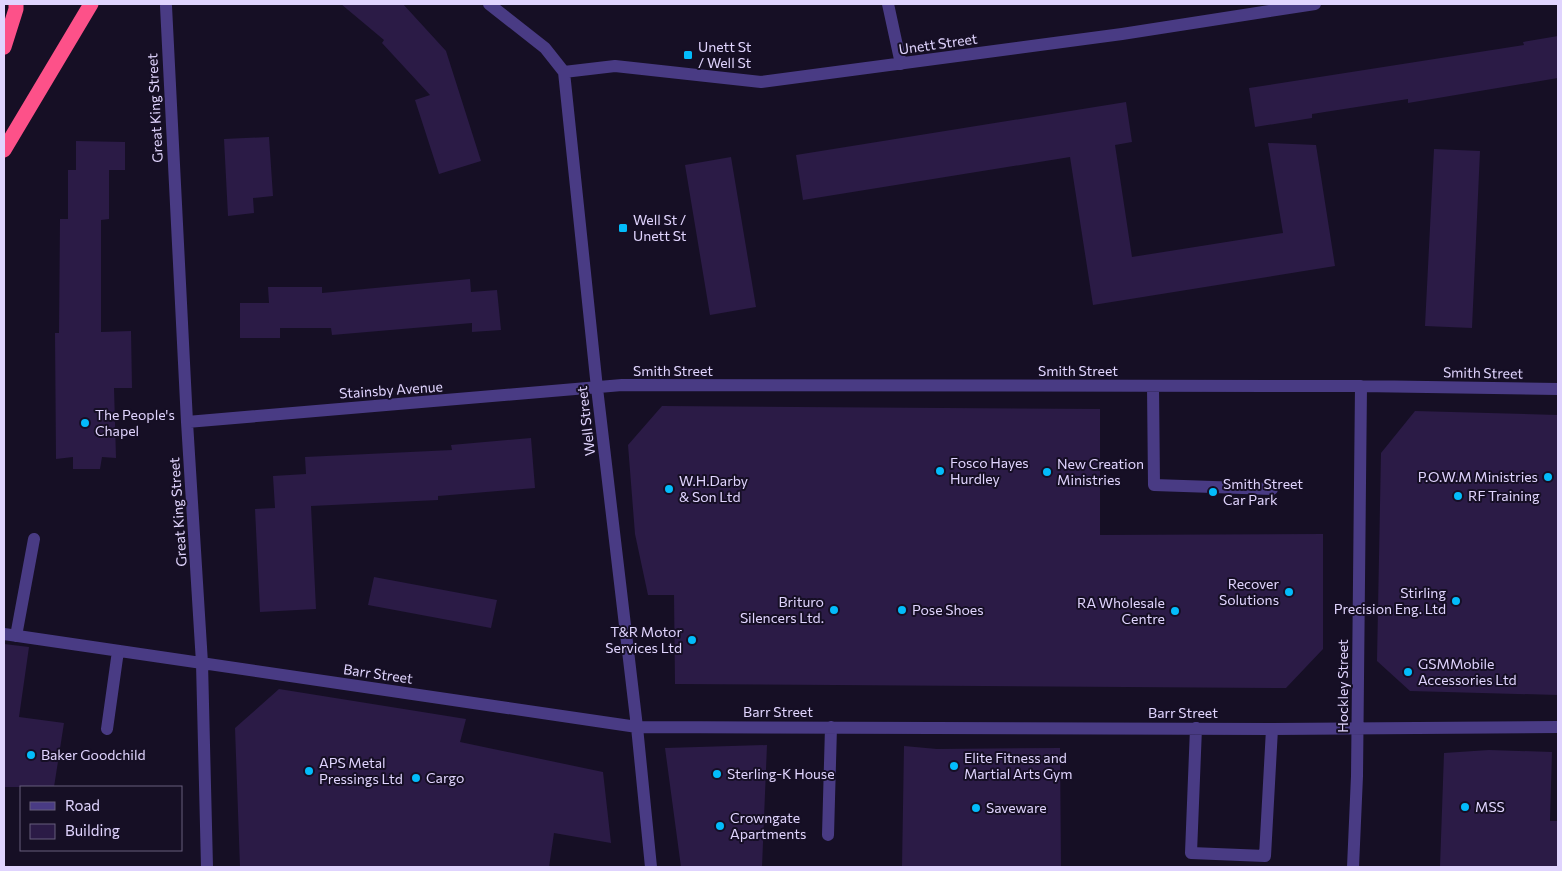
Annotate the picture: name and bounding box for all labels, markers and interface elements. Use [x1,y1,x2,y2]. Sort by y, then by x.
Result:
street label: Unett Street [898,30,979,57]
place label: Unett St / Well St [698,38,752,71]
marker: Unett St / Well St [682,49,694,61]
street label: Great King Street [143,53,166,163]
place label: Well St / Unett St [633,211,687,244]
marker: Well St / Unett St [617,222,629,234]
street label: Smith Street [633,362,713,379]
street label: Smith Street [1038,362,1118,379]
street label: Smith Street [1443,363,1523,382]
street label: Stainsby Avenue [339,377,443,402]
street label: Well Street [573,385,598,457]
place label: The People's Chapel [95,406,175,439]
marker: The People's Chapel [79,417,91,429]
place label: Fosco Hayes Hurdley [950,454,1029,487]
place label: New Creation Ministries [1057,455,1144,488]
street label: Great King Street [165,457,190,567]
marker: Fosco Hayes Hurdley [934,465,946,477]
marker: New Creation Ministries [1041,466,1053,478]
place label: P.O.W.M Ministries [1418,468,1538,485]
marker: P.O.W.M Ministries [1542,471,1554,483]
place label: W.H.Darby & Son Ltd [679,472,748,505]
place label: Smith Street Car Park [1223,475,1303,508]
marker: W.H.Darby & Son Ltd [663,483,675,495]
marker: Smith Street Car Park [1207,486,1219,498]
place label: RF Training [1468,487,1540,504]
marker: RF Training [1452,490,1464,502]
place label: Recover Solutions [1219,575,1279,608]
place label: Stirling Precision Eng. Ltd [1334,584,1446,617]
marker: Recover Solutions [1283,586,1295,598]
place label: Brituro Silencers Ltd. [740,593,824,626]
place label: RA Wholesale Centre [1077,594,1165,627]
marker: Stirling Precision Eng. Ltd [1450,595,1462,607]
place label: Pose Shoes [912,601,984,618]
marker: Brituro Silencers Ltd. [828,604,840,616]
marker: Pose Shoes [896,604,908,616]
marker: RA Wholesale Centre [1169,605,1181,617]
place label: T&R Motor Services Ltd [605,623,682,656]
marker: T&R Motor Services Ltd [686,634,698,646]
street label: Hockley Street [1334,639,1351,733]
place label: GSMMobile Accessories Ltd [1418,655,1517,688]
street label: Barr Street [342,660,414,687]
marker: GSMMobile Accessories Ltd [1402,666,1414,678]
street label: Barr Street [743,703,813,720]
street label: Barr Street [1148,704,1218,721]
place label: Baker Goodchild [41,746,146,763]
marker: Baker Goodchild [25,749,37,761]
place label: Elite Fitness and Martial Arts Gym [964,749,1073,782]
place label: APS Metal Pressings Ltd [319,754,403,787]
marker: Elite Fitness and Martial Arts Gym [948,760,960,772]
marker: APS Metal Pressings Ltd [303,765,315,777]
place label: Sterling-K House [727,765,835,782]
marker: Sterling-K House [711,768,723,780]
place label: Cargo [426,769,464,786]
marker: Cargo [410,772,422,784]
legend [20,786,182,851]
text: Road [65,796,100,814]
place label: MSS [1475,798,1505,815]
place label: Saveware [986,799,1047,816]
marker: MSS [1459,801,1471,813]
marker: Saveware [970,802,982,814]
place label: Crowngate Apartments [730,809,806,842]
marker: Crowngate Apartments [714,820,726,832]
text: Building [65,821,120,839]

